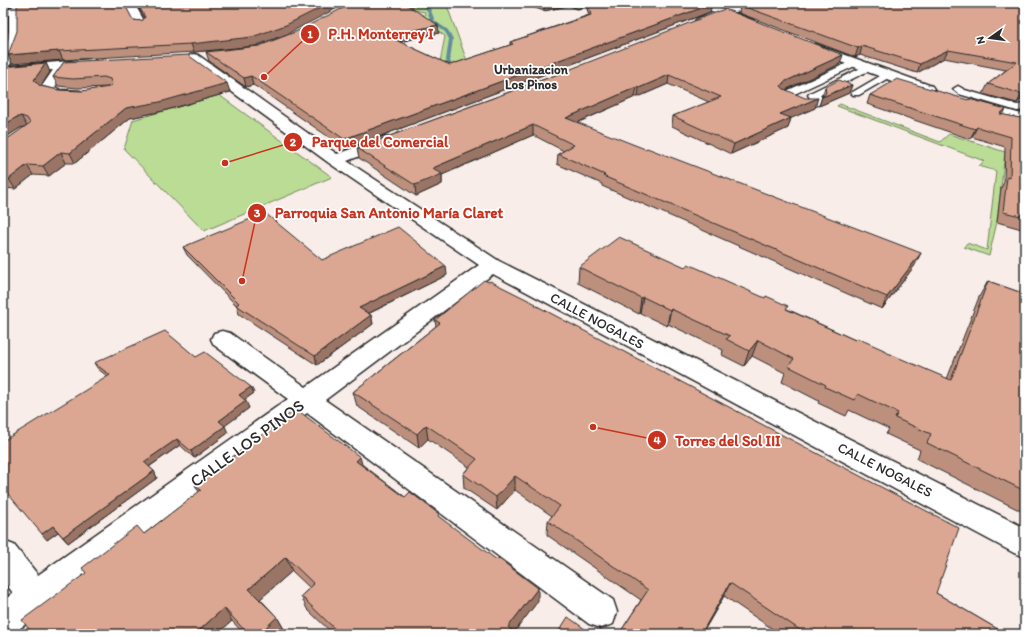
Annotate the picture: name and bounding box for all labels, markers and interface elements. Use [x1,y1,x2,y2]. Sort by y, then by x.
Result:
north arrow [970,18,1010,58]
callout: P.H. Monterrey I [300,21,441,48]
text: P.H. Monterrey I [328,25,434,44]
text: 1 [307,27,313,41]
text: N [974,35,988,45]
district label: Urbanizacion Los Pinos [494,62,569,92]
callout: Parque del Comercial [283,128,456,155]
text: Parque del Comercial [312,133,449,152]
text: 2 [290,135,297,149]
callout: Parroquia San Antonio María Claret [247,200,511,227]
text: Parroquia San Antonio María Claret [275,204,504,223]
text: 3 [254,206,261,220]
street label: CALLE NOGALES [547,289,647,353]
street label: CALLE LOS PINOS [186,395,308,491]
callout: Torres del Sol III [647,427,788,454]
text: Torres del Sol III [674,432,781,450]
text: 4 [653,433,661,447]
street label: CALLE NOGALES [835,439,935,501]

